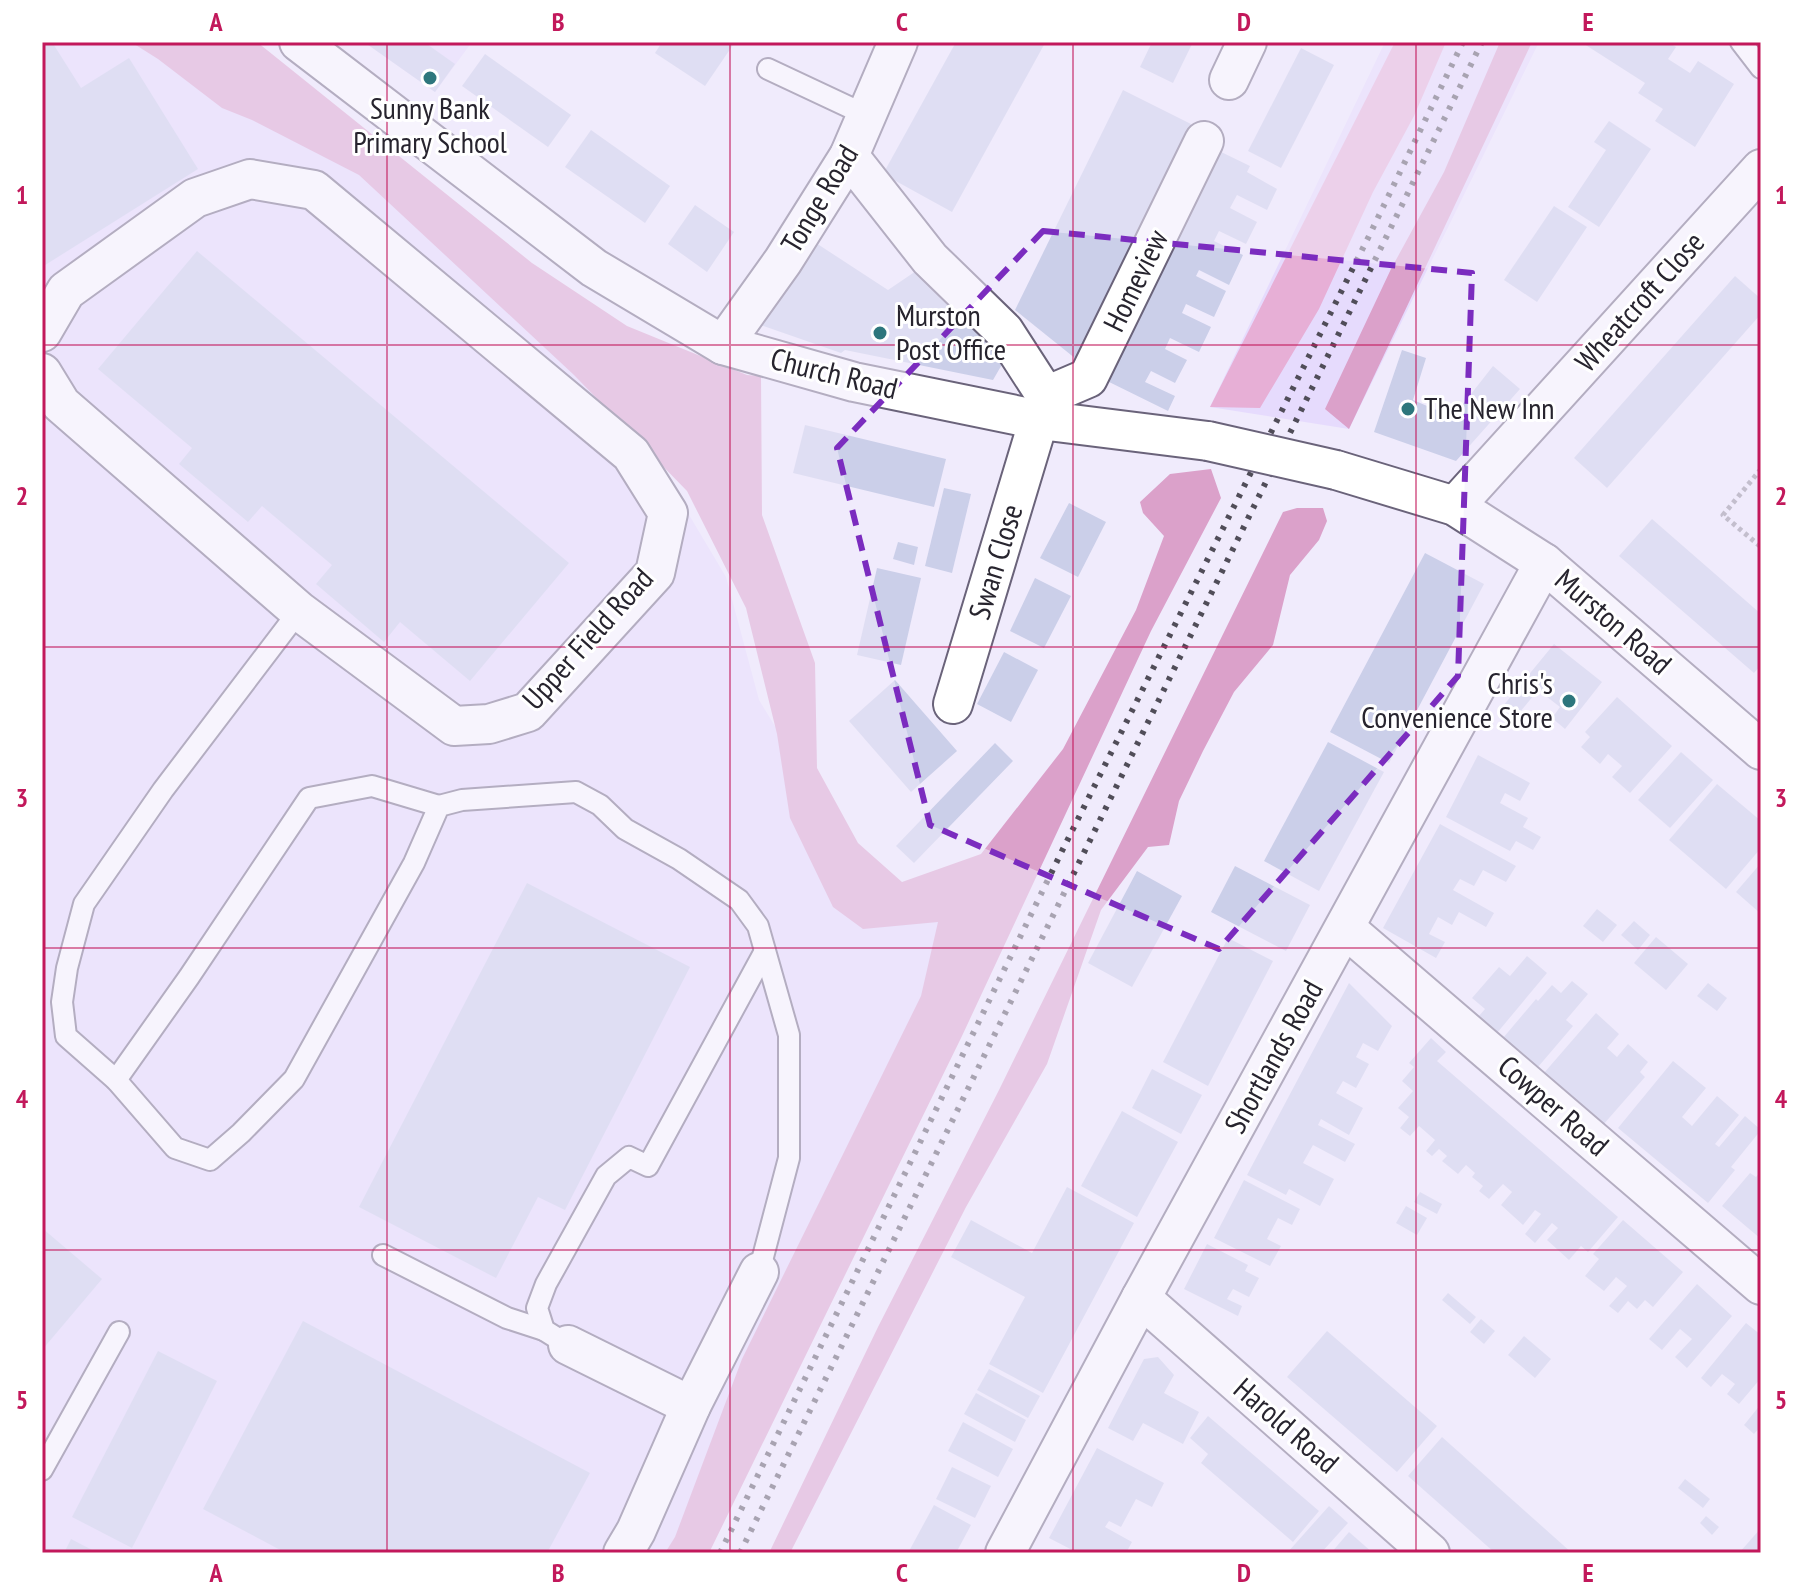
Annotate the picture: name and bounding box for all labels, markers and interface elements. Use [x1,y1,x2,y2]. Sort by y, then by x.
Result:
text: A [208,5,223,38]
text: B [552,5,565,38]
text: C [896,5,908,38]
text: D [1237,5,1251,38]
text: E [1582,5,1594,38]
marker: Sunny Bank Primary School [421,69,439,87]
place label: Sunny Bank Primary School [353,88,507,161]
street label: Tonge Road [771,137,866,259]
text: 1 [16,178,28,211]
text: 1 [1775,178,1787,211]
street label: Homeview [1093,223,1176,338]
street label: Wheatcroft Close [1566,223,1712,379]
place label: Murston Post Office [896,295,1006,368]
marker: Murston Post Office [871,324,889,342]
street label: Church Road [767,338,902,407]
place label: The New Inn [1424,388,1554,427]
marker: The New Inn [1399,400,1417,418]
text: 2 [16,479,28,512]
text: 2 [1775,479,1787,512]
street label: Swan Close [959,499,1031,624]
street label: Upper Field Road [513,559,661,717]
street label: Murston Road [1548,560,1680,682]
place label: Chris's Convenience Store [1361,663,1553,736]
marker: Chris's Convenience Store [1560,692,1578,710]
text: 3 [16,781,28,814]
text: 3 [1775,781,1787,814]
street label: Shortlands Road [1215,973,1331,1140]
street label: Cowper Road [1490,1046,1618,1164]
text: 4 [16,1082,29,1115]
text: 4 [1775,1082,1788,1115]
street label: Harold Road [1226,1369,1348,1481]
text: 5 [16,1383,28,1416]
text: 5 [1775,1383,1787,1416]
text: A [208,1556,223,1589]
text: B [552,1556,565,1589]
text: C [896,1556,908,1589]
text: D [1237,1556,1251,1589]
text: E [1582,1556,1594,1589]

